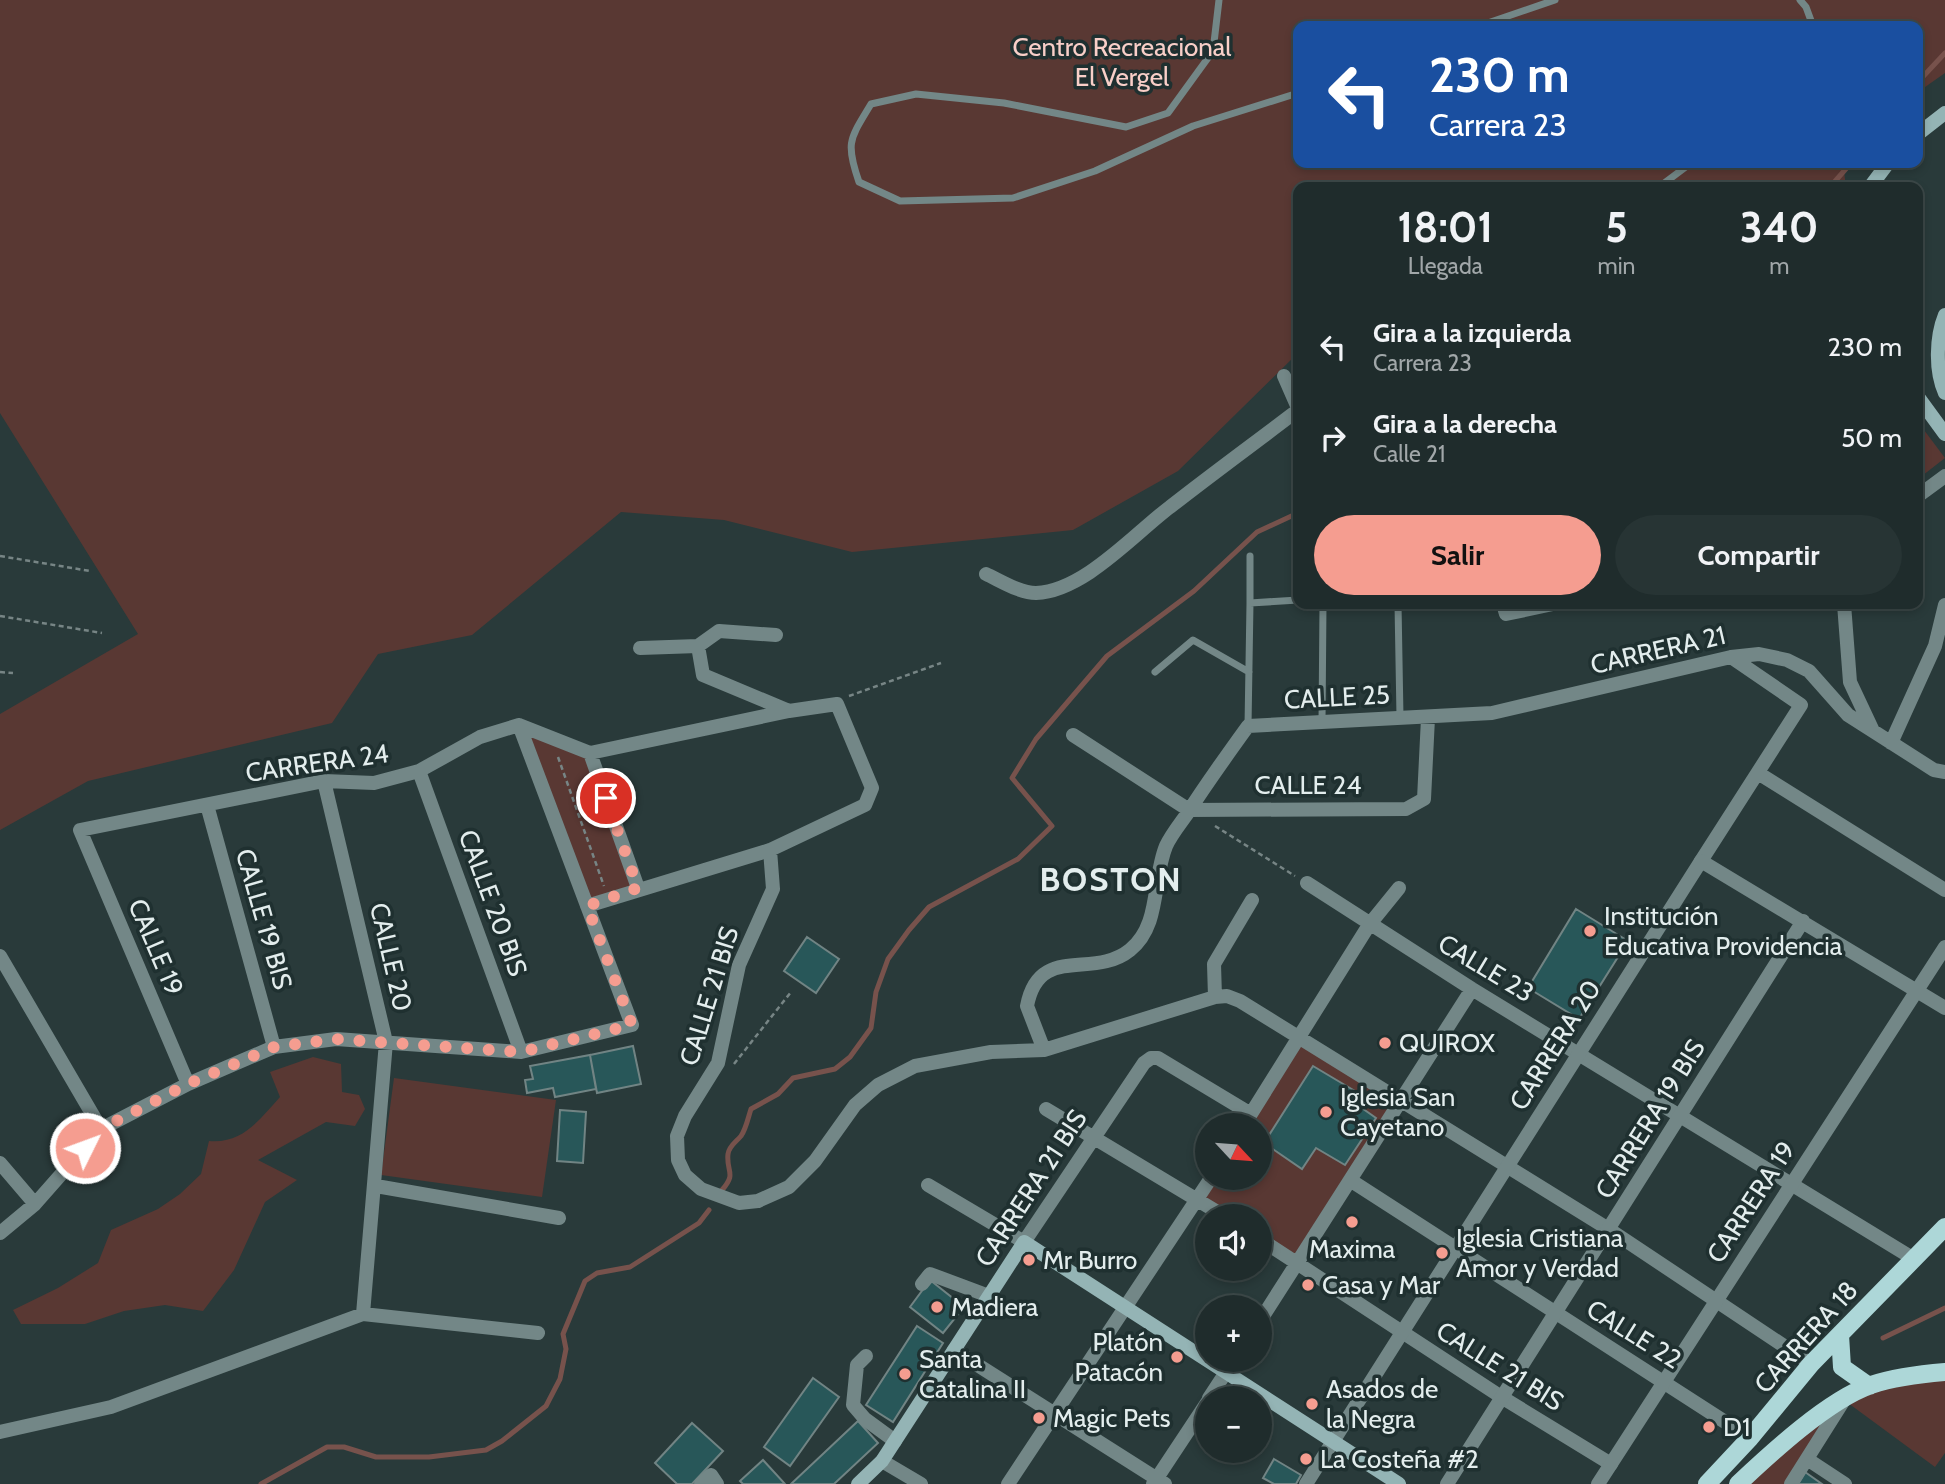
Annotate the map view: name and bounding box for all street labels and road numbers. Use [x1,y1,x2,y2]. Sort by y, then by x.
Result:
street label: CARRERA 21 [1587,619,1729,681]
street label: CALLE 25 [1283,678,1391,716]
street label: CARRERA 24 [243,737,391,789]
street label: CALLE 24 [1255,769,1362,801]
street label: CALLE 20 BIS [452,826,534,980]
street label: CALLE 19 BIS [229,845,299,993]
street label: CALLE 19 [121,894,191,1000]
street label: CALLE 20 [363,900,419,1014]
street label: CALLE 21 BIS [673,923,745,1069]
street label: CALLE 23 [1432,927,1540,1009]
street label: CARRERA 20 [1502,974,1608,1116]
street label: CARRERA 19 BIS [1588,1033,1712,1205]
street label: CARRERA 21 BIS [968,1104,1094,1272]
street label: CARRERA 19 [1700,1135,1802,1269]
street label: CARRERA 18 [1747,1274,1865,1400]
street label: CALLE 22 [1581,1292,1687,1376]
street label: CALLE 21 BIS [1431,1314,1569,1418]

